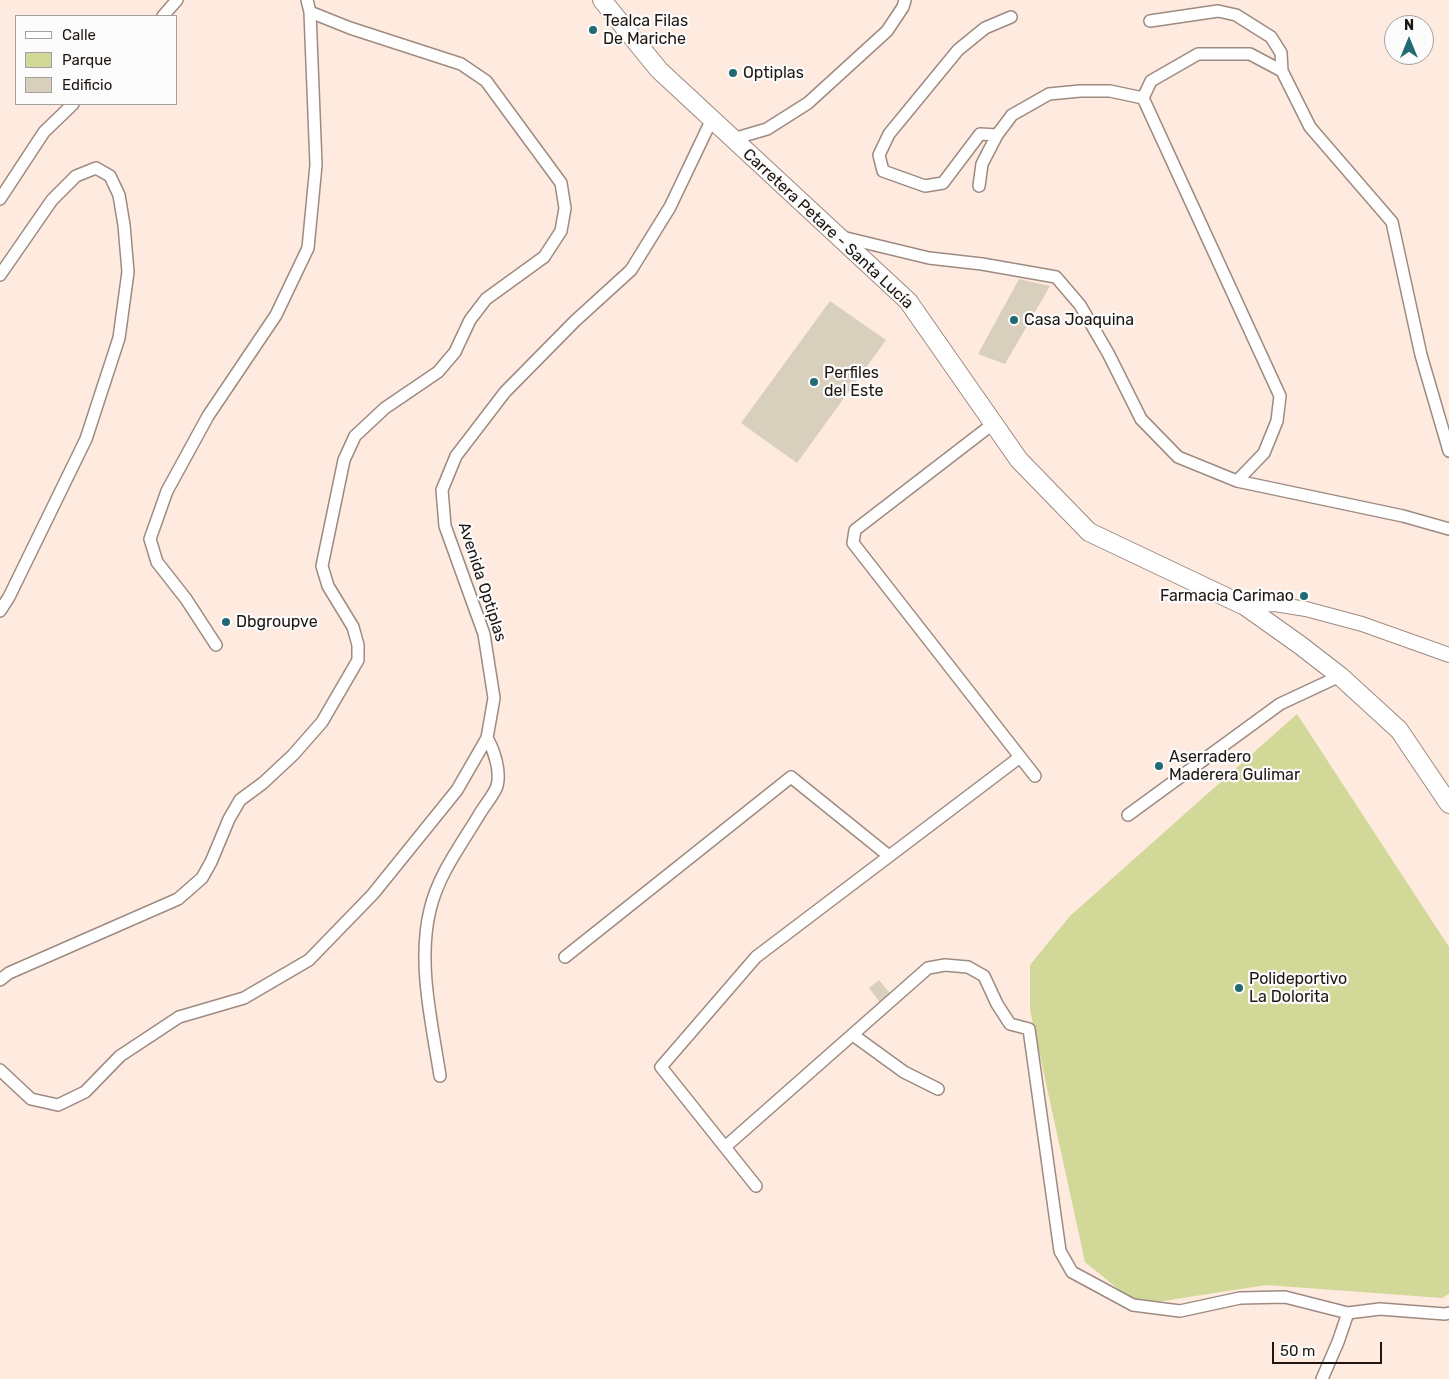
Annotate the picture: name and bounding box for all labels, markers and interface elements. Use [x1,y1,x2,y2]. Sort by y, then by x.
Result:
place label: Tealca Filas De Mariche [603,11,688,49]
legend [15,15,178,105]
north arrow [1384,15,1434,65]
text: N [1404,17,1414,34]
marker: Tealca Filas De Mariche [587,24,599,36]
text: Calle [62,26,96,44]
text: Parque [62,51,112,69]
place label: Optiplas [743,63,804,83]
marker: Optiplas [727,67,739,79]
text: Edificio [62,76,112,94]
street label: Carretera Petare - Santa Lucía [739,145,917,313]
place label: Casa Joaquina [1024,310,1134,330]
marker: Casa Joaquina [1008,314,1020,326]
place label: Perfiles del Este [824,363,883,401]
marker: Perfiles del Este [808,376,820,388]
street label: Avenida Optiplas [454,520,510,644]
place label: Farmacia Carimao [1160,586,1294,606]
marker: Farmacia Carimao [1298,590,1310,602]
place label: Dbgroupve [236,612,318,632]
marker: Dbgroupve [220,616,232,628]
place label: Aserradero Maderera Gulimar [1169,747,1300,785]
marker: Aserradero Maderera Gulimar [1153,760,1165,772]
place label: Polideportivo La Dolorita [1249,969,1347,1007]
marker: Polideportivo La Dolorita [1233,982,1245,994]
scale bar [1274,1332,1384,1364]
text: 50 m [1280,1342,1315,1360]

